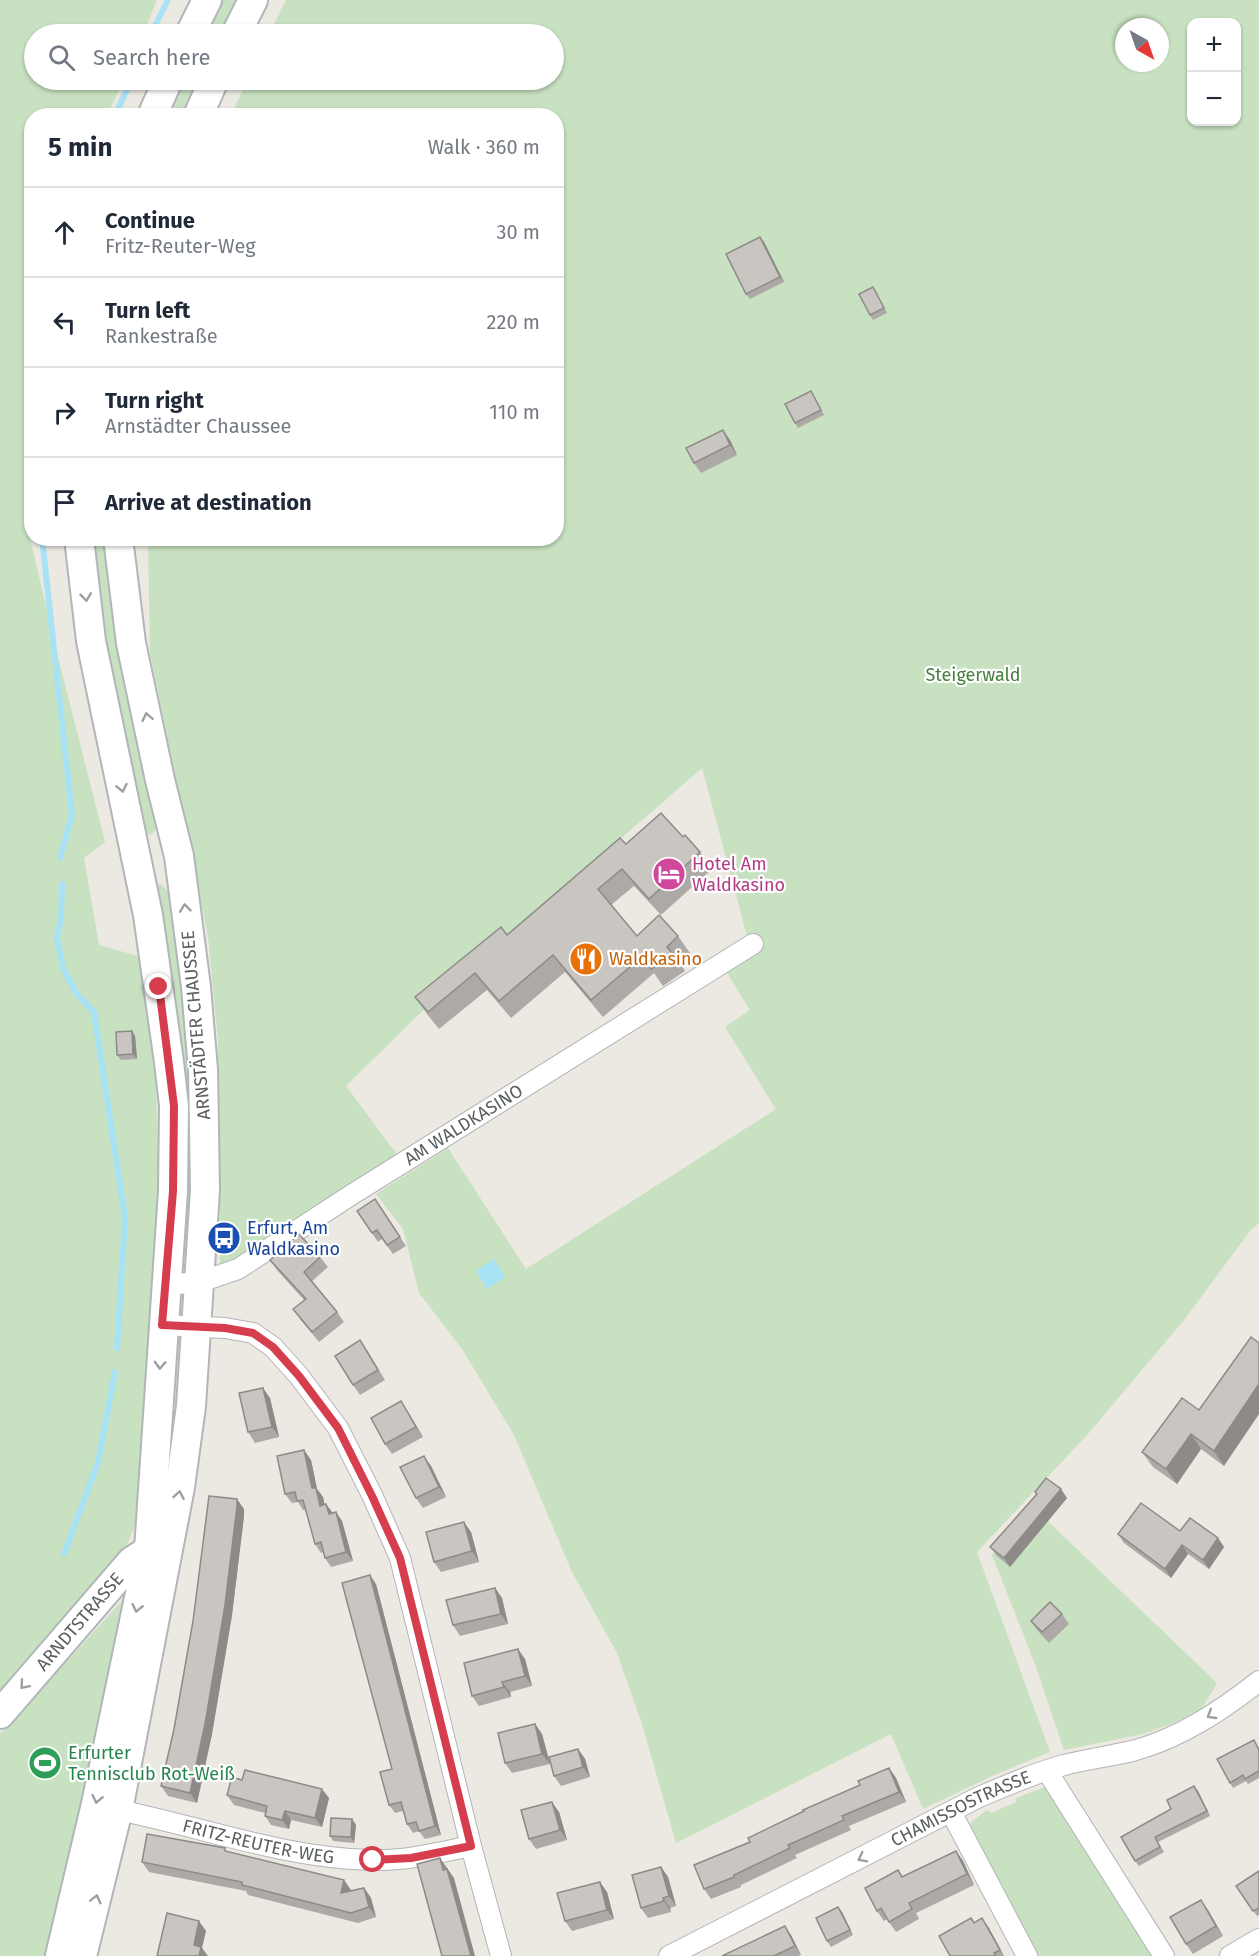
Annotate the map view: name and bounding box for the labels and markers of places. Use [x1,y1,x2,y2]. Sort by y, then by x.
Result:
place label: Hotel Am Waldkasino [692,853,785,896]
hotel icon: Hotel Am Waldkasino [651,856,687,892]
restaurant icon: Waldkasino [568,941,604,977]
place label: Waldkasino [609,948,702,970]
place label: Erfurt, Am Waldkasino [247,1217,340,1260]
bus stop icon: Erfurt, Am Waldkasino [206,1220,242,1256]
place label: Erfurter Tennisclub Rot-Weiß [68,1742,235,1785]
sports icon: Erfurter Tennisclub Rot-Weiß [27,1745,63,1781]

